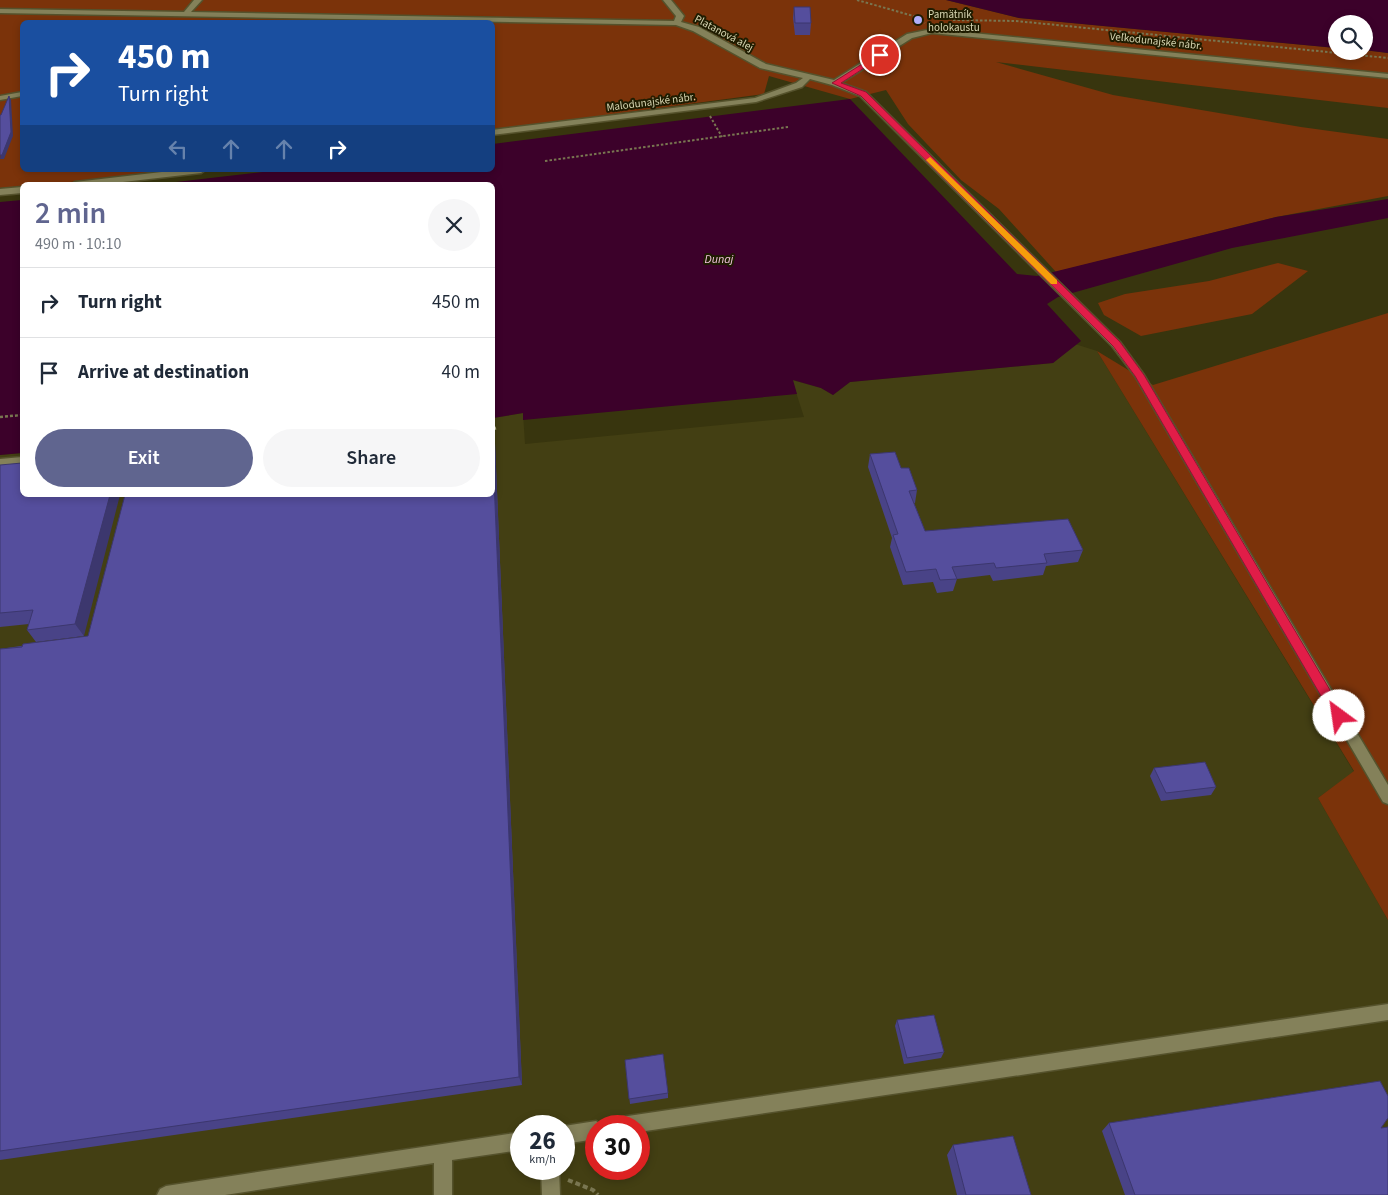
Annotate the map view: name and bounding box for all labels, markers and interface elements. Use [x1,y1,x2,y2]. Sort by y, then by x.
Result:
place label: Pamätník holokaustu [928,7,980,35]
street label: Platanová alej [692,11,756,55]
marker: Pamätník holokaustu [912,14,924,26]
map controls [1328,15,1373,60]
button: search [1328,15,1373,60]
street label: Veľkodunajské nábr. [1109,29,1203,53]
text: 450 m [118,32,210,82]
pin [859,34,901,76]
icon: right [35,40,100,105]
icon: arrive [866,41,894,69]
text: Turn right [118,78,208,110]
street label: Malodunajské nábr. [606,89,697,115]
icon: left [164,135,192,163]
icon: ahead [217,135,245,163]
icon: ahead [270,135,298,163]
icon: right [323,135,351,163]
text: 2 min [35,192,106,235]
button: close [428,199,480,251]
text: 490 m · 10:10 [35,233,122,255]
water label: Dunaj [705,251,734,268]
icon: right [35,289,63,317]
text: Turn right [78,289,162,316]
text: 450 m [432,289,480,316]
icon: arrive [35,359,63,387]
text: Arrive at destination [78,359,249,386]
text: 40 m [442,359,480,386]
button: Exit [35,429,253,487]
button: Share [263,429,480,487]
position arrow [1312,689,1364,741]
speed limit sign: 30 [585,1115,650,1180]
text: 26 [529,1123,556,1159]
text: km/h [529,1151,556,1168]

